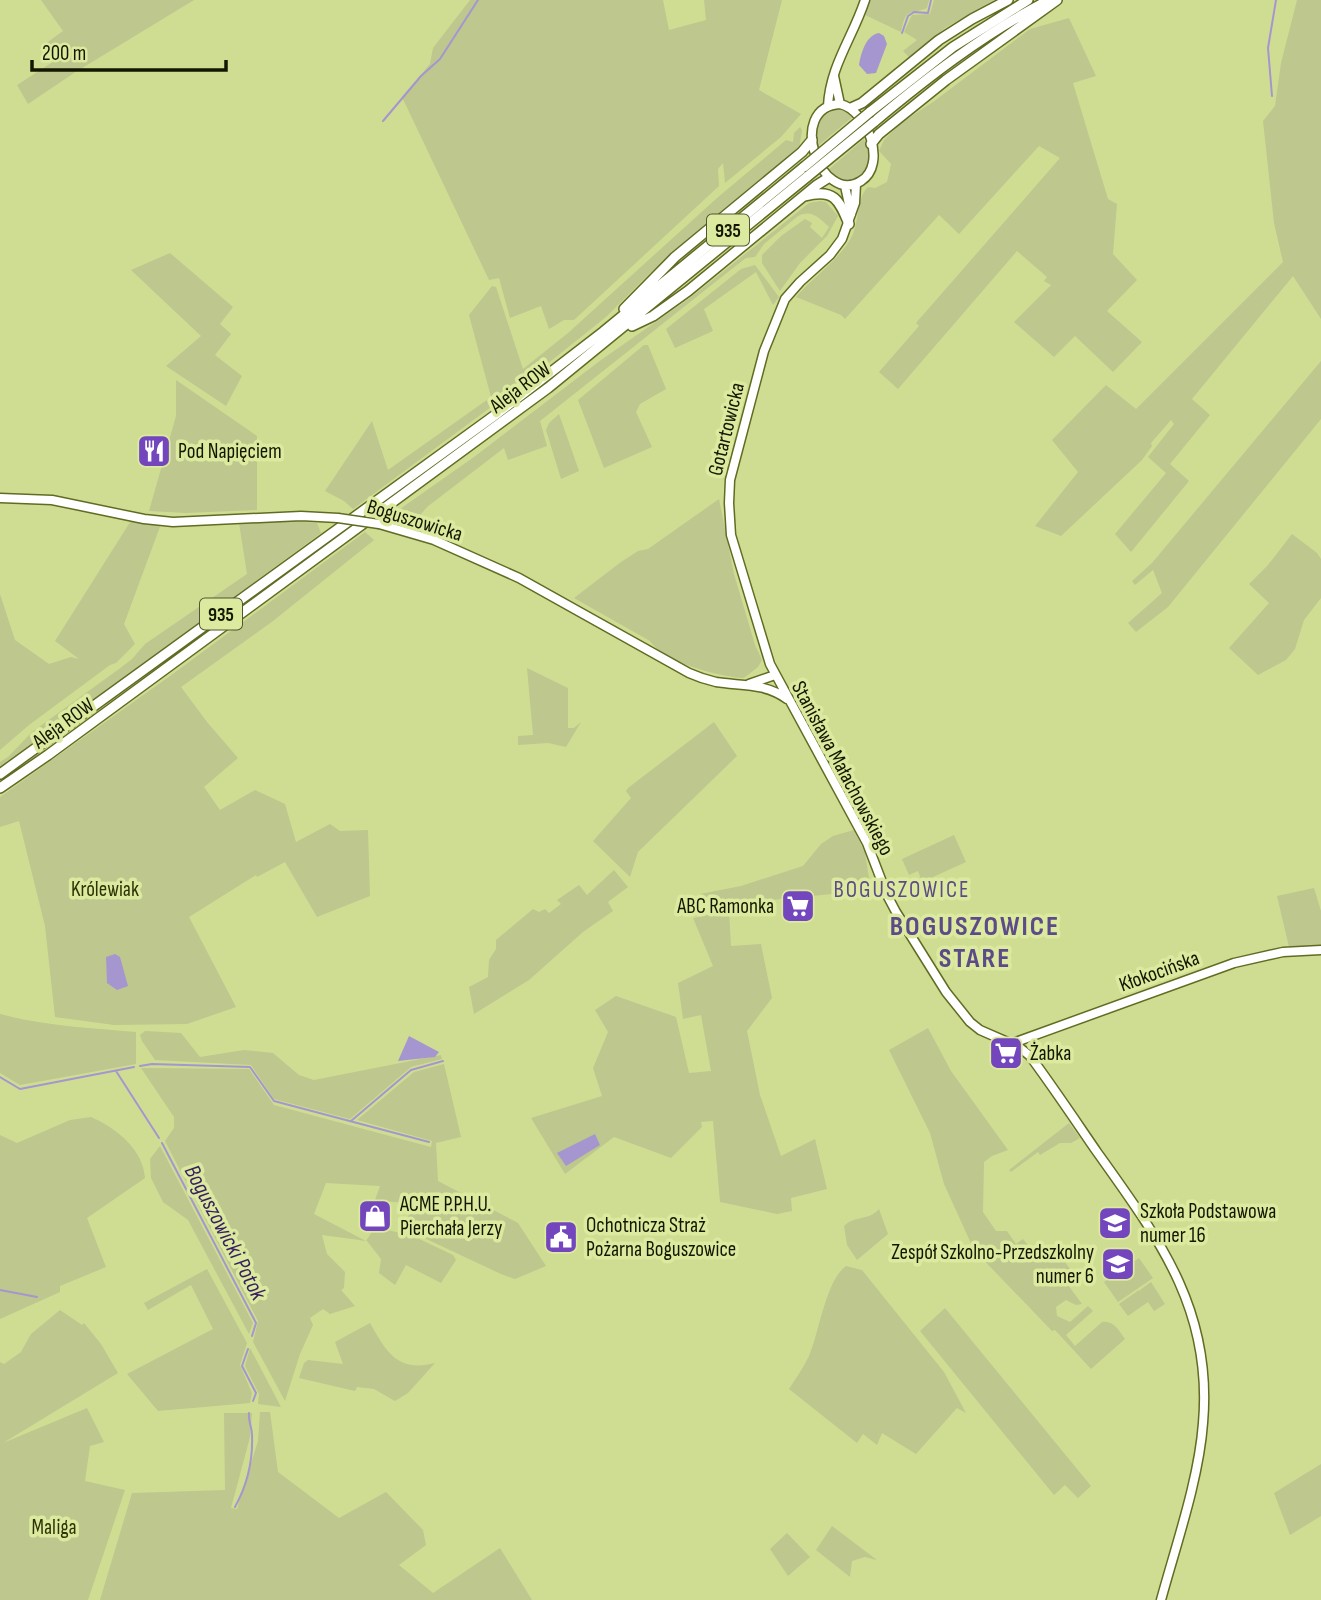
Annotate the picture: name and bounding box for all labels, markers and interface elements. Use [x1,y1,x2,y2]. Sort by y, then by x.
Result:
scale bar [32,28,226,72]
text: 200 m [42,41,86,66]
road number: 935 [707,214,749,246]
street label: Aleja ROW [484,356,556,419]
street label: Gotartowicka [703,380,750,478]
restaurant icon: Pod Napięciem [135,432,173,470]
place label: Pod Napięciem [178,439,282,464]
street label: Boguszowicka [364,494,466,547]
road number: 935 [200,598,242,629]
street label: Stanisława Małachowskiego [786,677,899,860]
street label: Aleja ROW [27,692,99,755]
district label: BOGUSZOWICE [833,876,971,904]
park label: Królewiak [71,877,139,902]
supermarket icon: ABC Ramonka [779,887,817,925]
place label: ABC Ramonka [676,894,774,919]
district label: BOGUSZOWICE STARE [890,910,1060,975]
street label: Kłokocińska [1116,945,1203,998]
supermarket icon: Żabka [987,1034,1025,1072]
place label: Żabka [1030,1041,1071,1066]
water label: Boguszowicki Potok [178,1160,273,1306]
place label: ACME P.P.H.U. Pierchała Jerzy [399,1192,502,1241]
shop icon: ACME P.P.H.U. Pierchała Jerzy [356,1197,394,1235]
place label: Szkoła Podstawowa numer 16 [1140,1199,1276,1248]
school or university icon: Szkoła Podstawowa numer 16 [1096,1204,1134,1242]
place label: Ochotnicza Straż Pożarna Boguszowice [586,1213,736,1262]
public building icon: Ochotnicza Straż Pożarna Boguszowice [542,1218,580,1256]
place label: Zespół Szkolno-Przedszkolny numer 6 [891,1240,1094,1289]
school or university icon: Zespół Szkolno-Przedszkolny numer 6 [1099,1245,1137,1283]
park label: Maliga [31,1515,77,1540]

